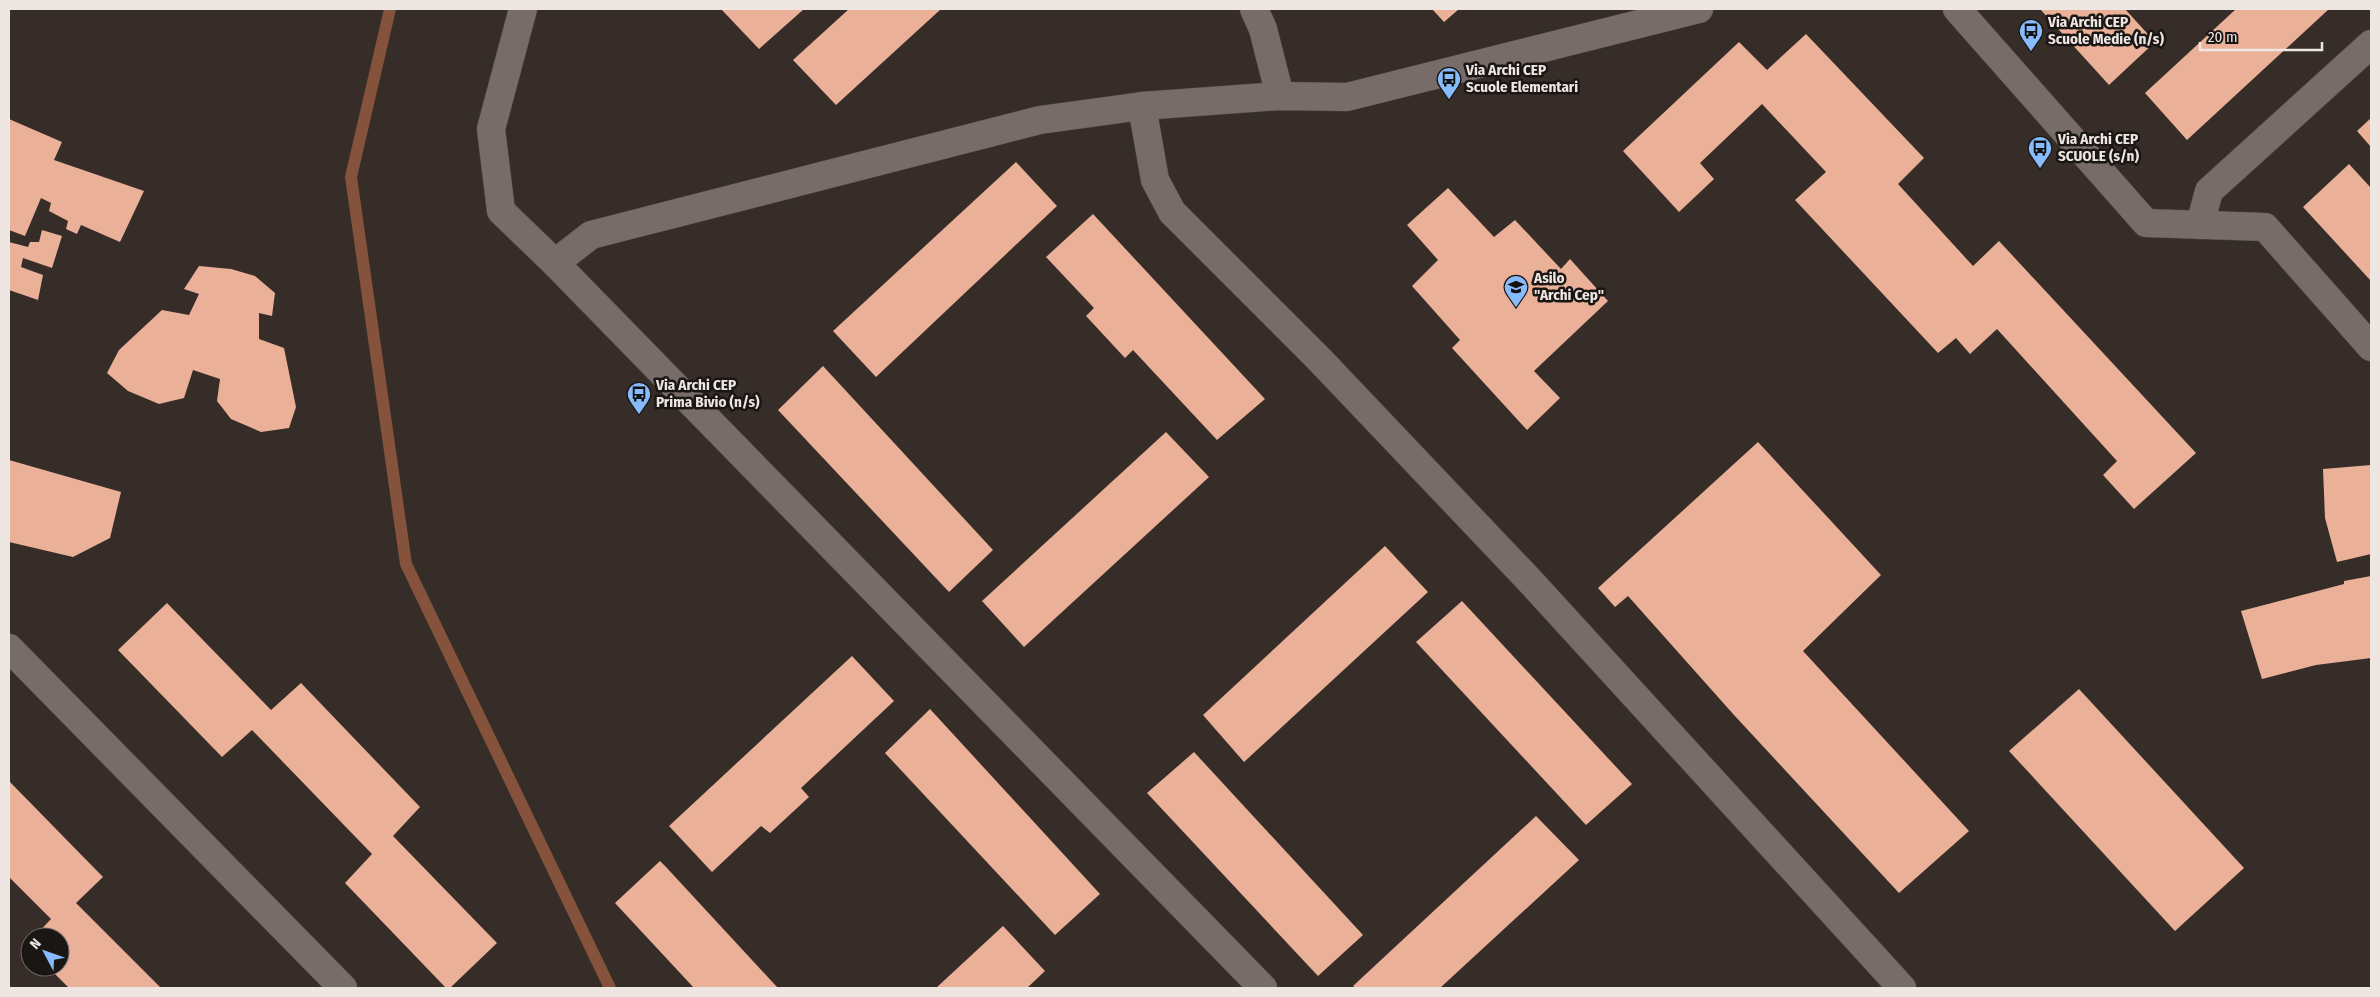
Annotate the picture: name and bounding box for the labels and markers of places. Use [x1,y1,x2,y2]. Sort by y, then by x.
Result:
place label: Via Archi CEP Scuole Medie (n/s) [2047,13,2164,48]
bus stop icon: Via Archi CEP Scuole Medie (n/s) [2018,18,2044,52]
place label: Via Archi CEP Scuole Elementari [1465,61,1578,96]
bus stop icon: Via Archi CEP Scuole Elementari [1436,66,1462,100]
place label: Via Archi CEP SCUOLE (s/n) [2057,130,2139,165]
bus stop icon: Via Archi CEP SCUOLE (s/n) [2027,135,2053,169]
place label: Asilo "Archi Cep" [1533,269,1604,304]
school or university icon: Asilo "Archi Cep" [1503,274,1529,308]
place label: Via Archi CEP Prima Bivio (n/s) [655,376,760,411]
bus stop icon: Via Archi CEP Prima Bivio (n/s) [626,381,652,415]

